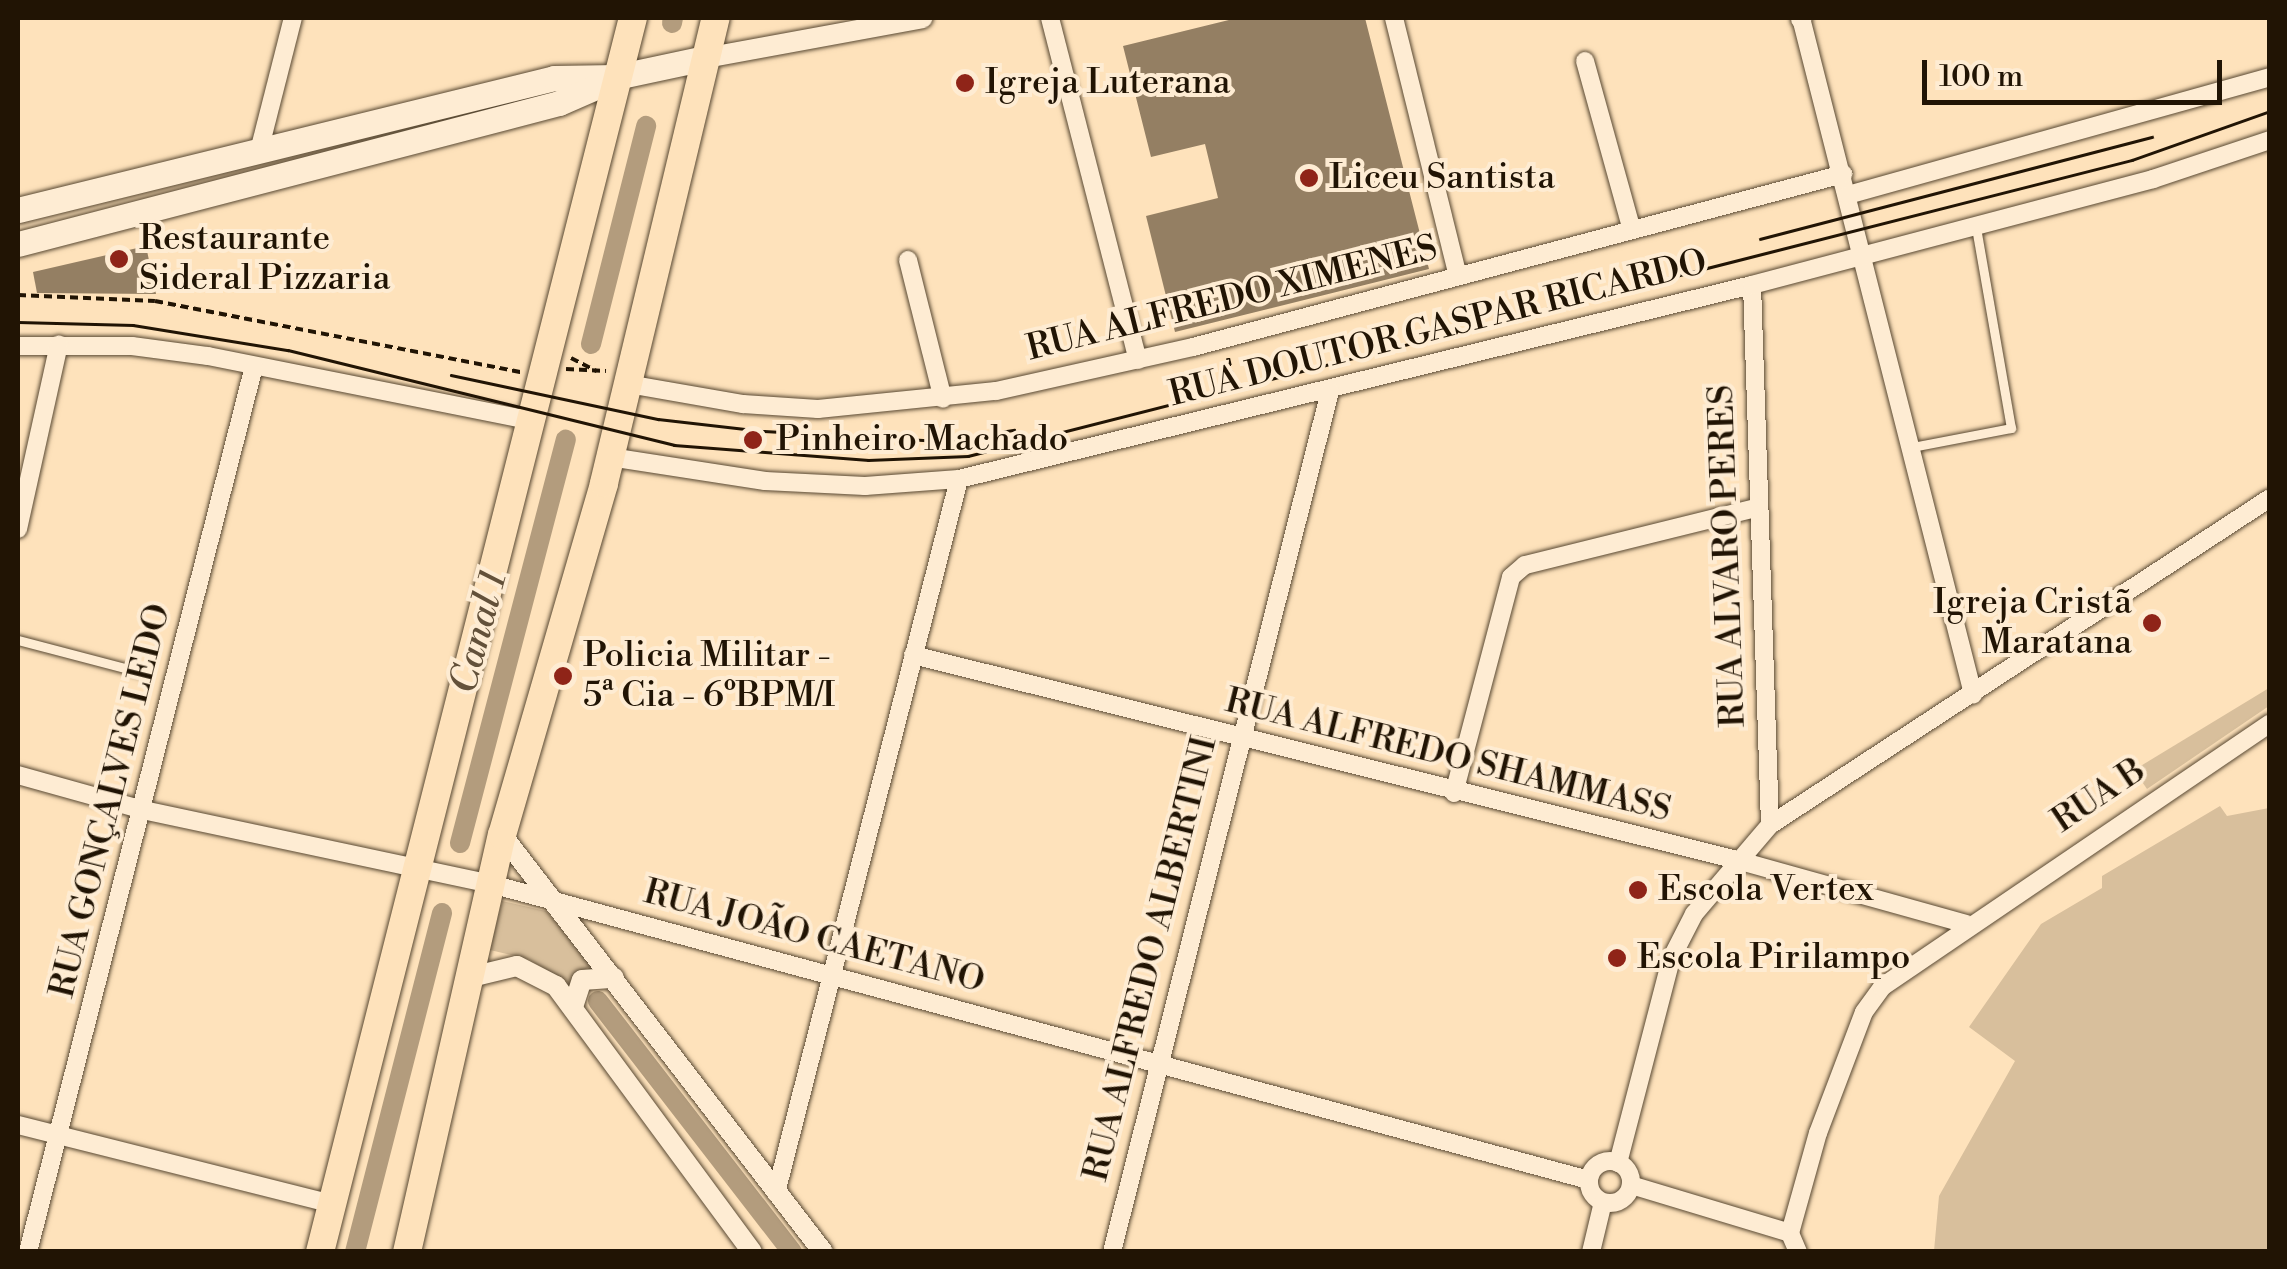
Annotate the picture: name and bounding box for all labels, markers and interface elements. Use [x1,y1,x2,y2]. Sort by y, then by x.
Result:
scale bar [1927,40,2227,102]
text: 100 m [1939,58,2023,96]
place label: Igreja Luterana [985,62,1230,104]
marker: Igreja Luterana [954,72,976,94]
place label: Liceu Santista [1329,157,1555,199]
marker: Liceu Santista [1298,167,1320,189]
place label: Restaurante Sideral Pizzaria [139,218,390,300]
street label: RUA ALFREDO XIMENES [1022,228,1442,370]
street label: RUA DOUTOR GASPAR RICARDO [1165,242,1711,416]
marker: Restaurante Sideral Pizzaria [108,248,130,270]
street label: RUA ALVARO PERES [1701,384,1755,728]
place label: Pinheiro Machado [776,419,1068,461]
marker: Pinheiro Machado [740,427,766,453]
water label: Canal 1 [441,567,517,699]
place label: Igreja Cristã Maratana [1933,582,2132,664]
street label: RUA GONÇALVES LEDO [42,600,180,1002]
marker: Igreja Cristã Maratana [2141,612,2163,634]
place label: Policia Militar - 5ª Cia - 6ºBPM/I [583,635,835,717]
marker: Policia Militar - 5ª Cia - 6ºBPM/I [552,665,574,687]
street label: RUA ALFREDO SHAMMASS [1221,680,1675,832]
street label: RUA ALFREDO ALBERTINI [1075,732,1227,1186]
street label: RUA B [2044,750,2154,842]
place label: Escola Vertex [1658,869,1873,911]
street label: RUA JOÃO CAETANO [639,871,989,1003]
marker: Escola Vertex [1627,879,1649,901]
place label: Escola Pirilampo [1637,937,1910,979]
marker: Escola Pirilampo [1606,947,1628,969]

